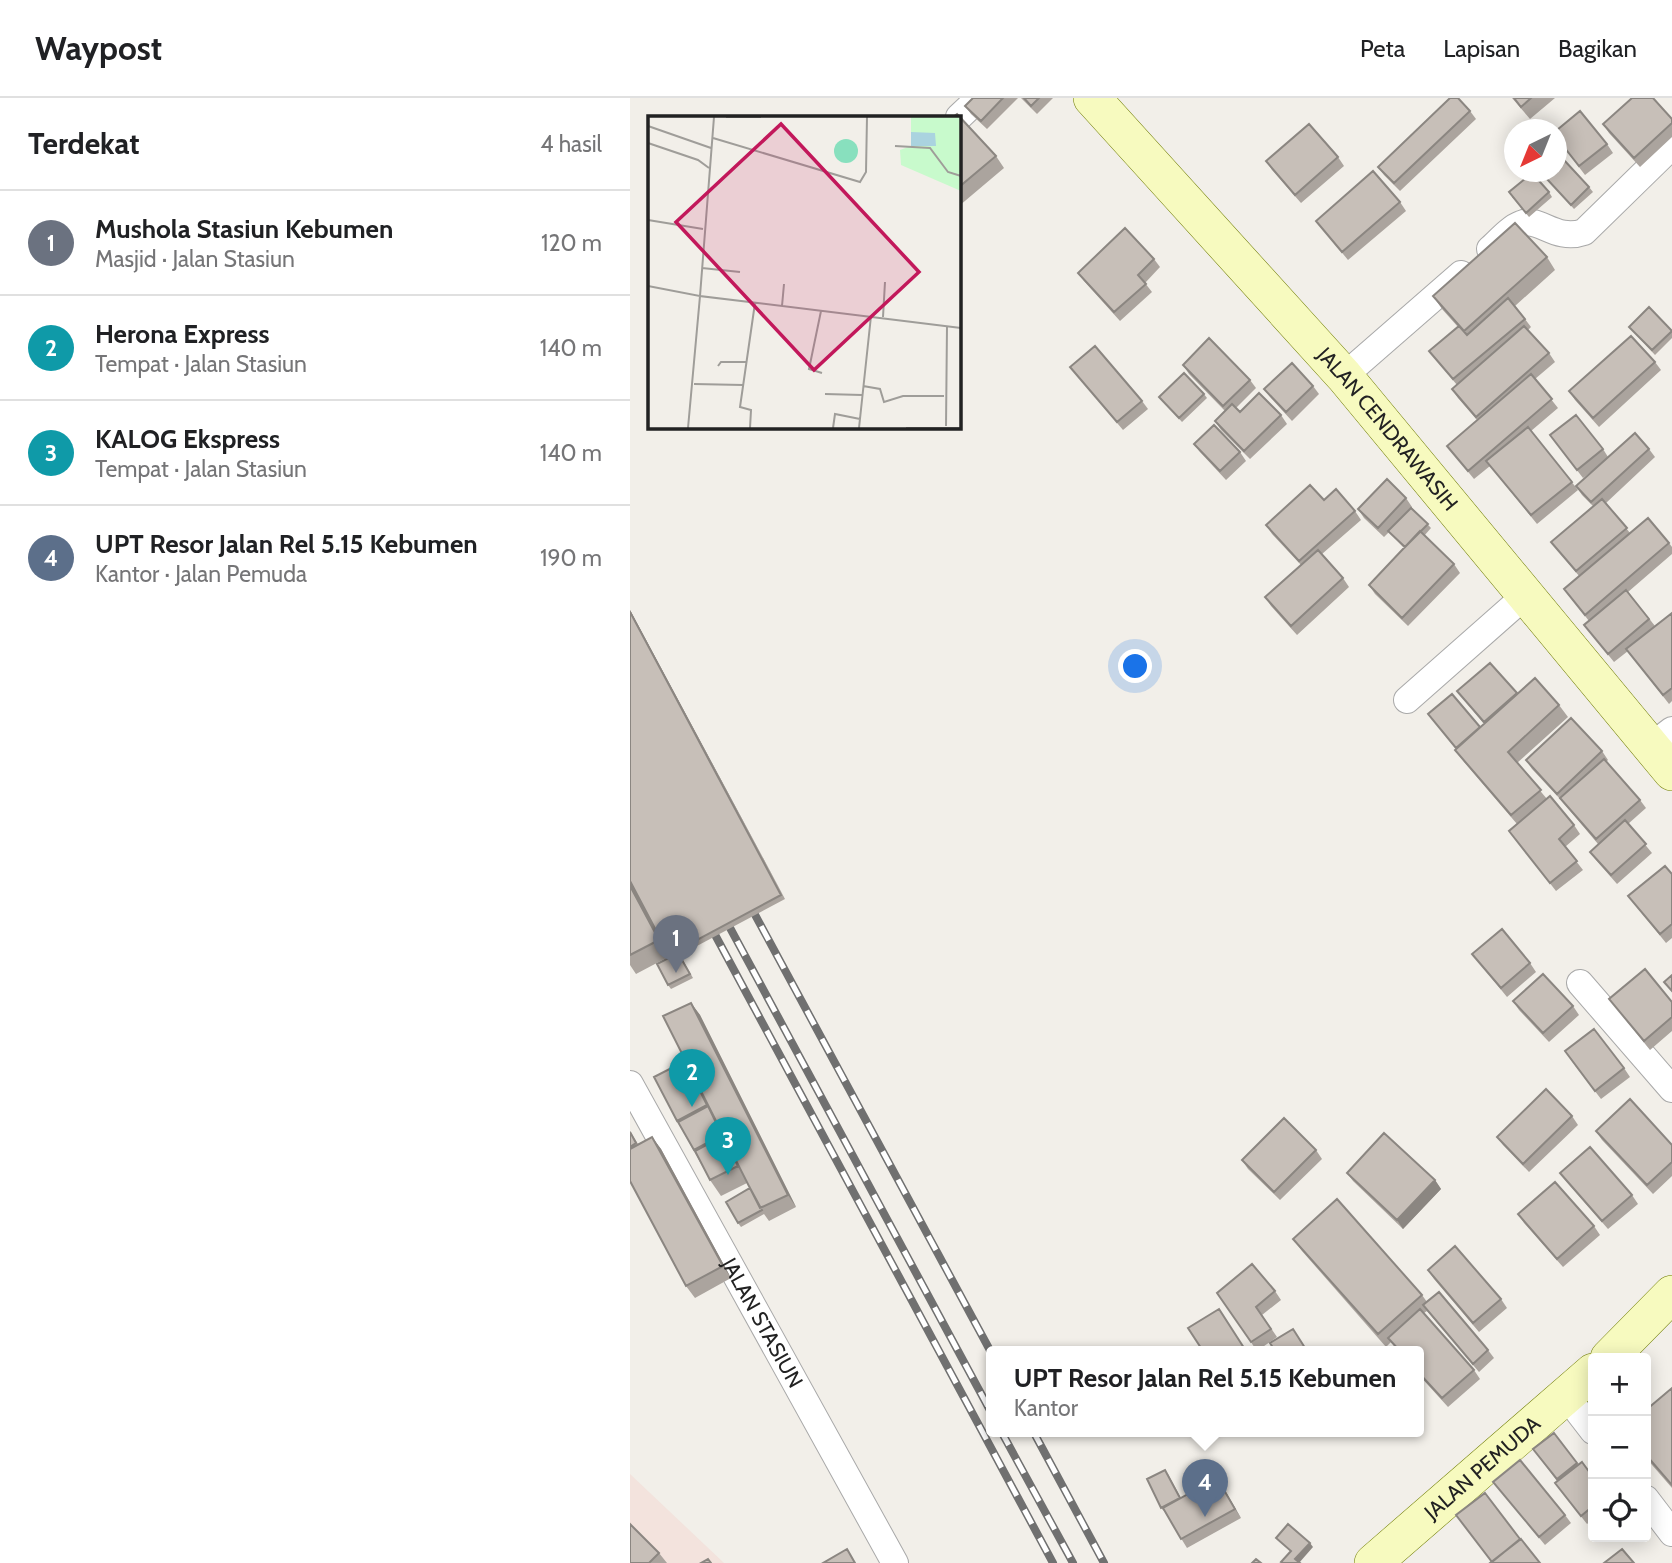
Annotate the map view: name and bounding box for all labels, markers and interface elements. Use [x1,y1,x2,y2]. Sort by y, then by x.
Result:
text: Waypost [35,28,162,68]
text: Peta [1360,34,1405,63]
text: Lapisan [1443,34,1520,63]
text: Bagikan [1558,34,1637,63]
inset map [648,116,961,429]
north arrow [1504,119,1567,182]
text: Terdekat [28,125,140,162]
text: 4 hasil [540,130,602,158]
text: Mushola Stasiun Kebumen [95,213,393,245]
text: 1 [47,229,55,257]
text: 120 m [541,229,602,257]
text: Masjid · Jalan Stasiun [95,245,295,273]
text: Herona Express [95,318,269,350]
text: 2 [45,334,57,362]
text: 140 m [540,334,602,362]
street label: JALAN CENDRAWASIH [1312,341,1463,516]
text: Tempat · Jalan Stasiun [95,350,307,378]
text: KALOG Ekspress [95,423,280,455]
text: 3 [45,439,57,467]
text: 140 m [540,439,602,467]
text: Tempat · Jalan Stasiun [95,455,307,483]
text: UPT Resor Jalan Rel 5.15 Kebumen [95,528,478,560]
text: 4 [44,544,58,572]
text: 190 m [540,544,602,572]
text: Kantor · Jalan Pemuda [95,560,307,588]
your location [1118,649,1152,683]
pin: 1 [653,915,699,973]
pin: 2 [669,1049,715,1107]
pin: 3 [705,1117,751,1175]
street label: JALAN STASIUN [716,1253,808,1392]
popup [986,1346,1424,1437]
map controls [1588,1353,1651,1542]
button: + [1588,1353,1651,1416]
text: UPT Resor Jalan Rel 5.15 Kebumen [1014,1362,1396,1394]
text: Kantor [1014,1394,1078,1422]
street label: JALAN PEMUDA [1418,1411,1545,1525]
button: − [1588,1416,1651,1479]
pin: 4 [1182,1459,1228,1517]
button: locate [1588,1479,1651,1542]

